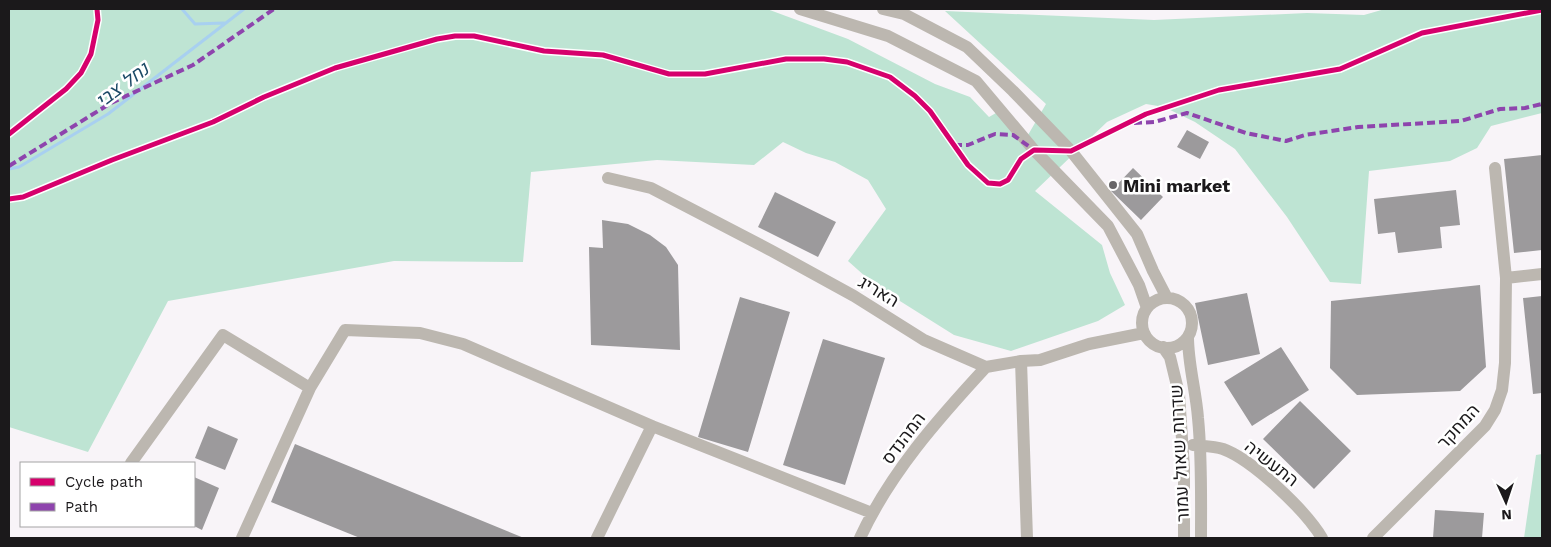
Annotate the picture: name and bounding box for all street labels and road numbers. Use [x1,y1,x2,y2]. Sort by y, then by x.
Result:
street label: האריג [855,271,903,311]
street label: שדרות שאול עמור [1165,384,1193,522]
street label: המחקר [1432,399,1484,453]
street label: המהנדס [877,408,929,468]
street label: התעשיה [1241,435,1303,491]

